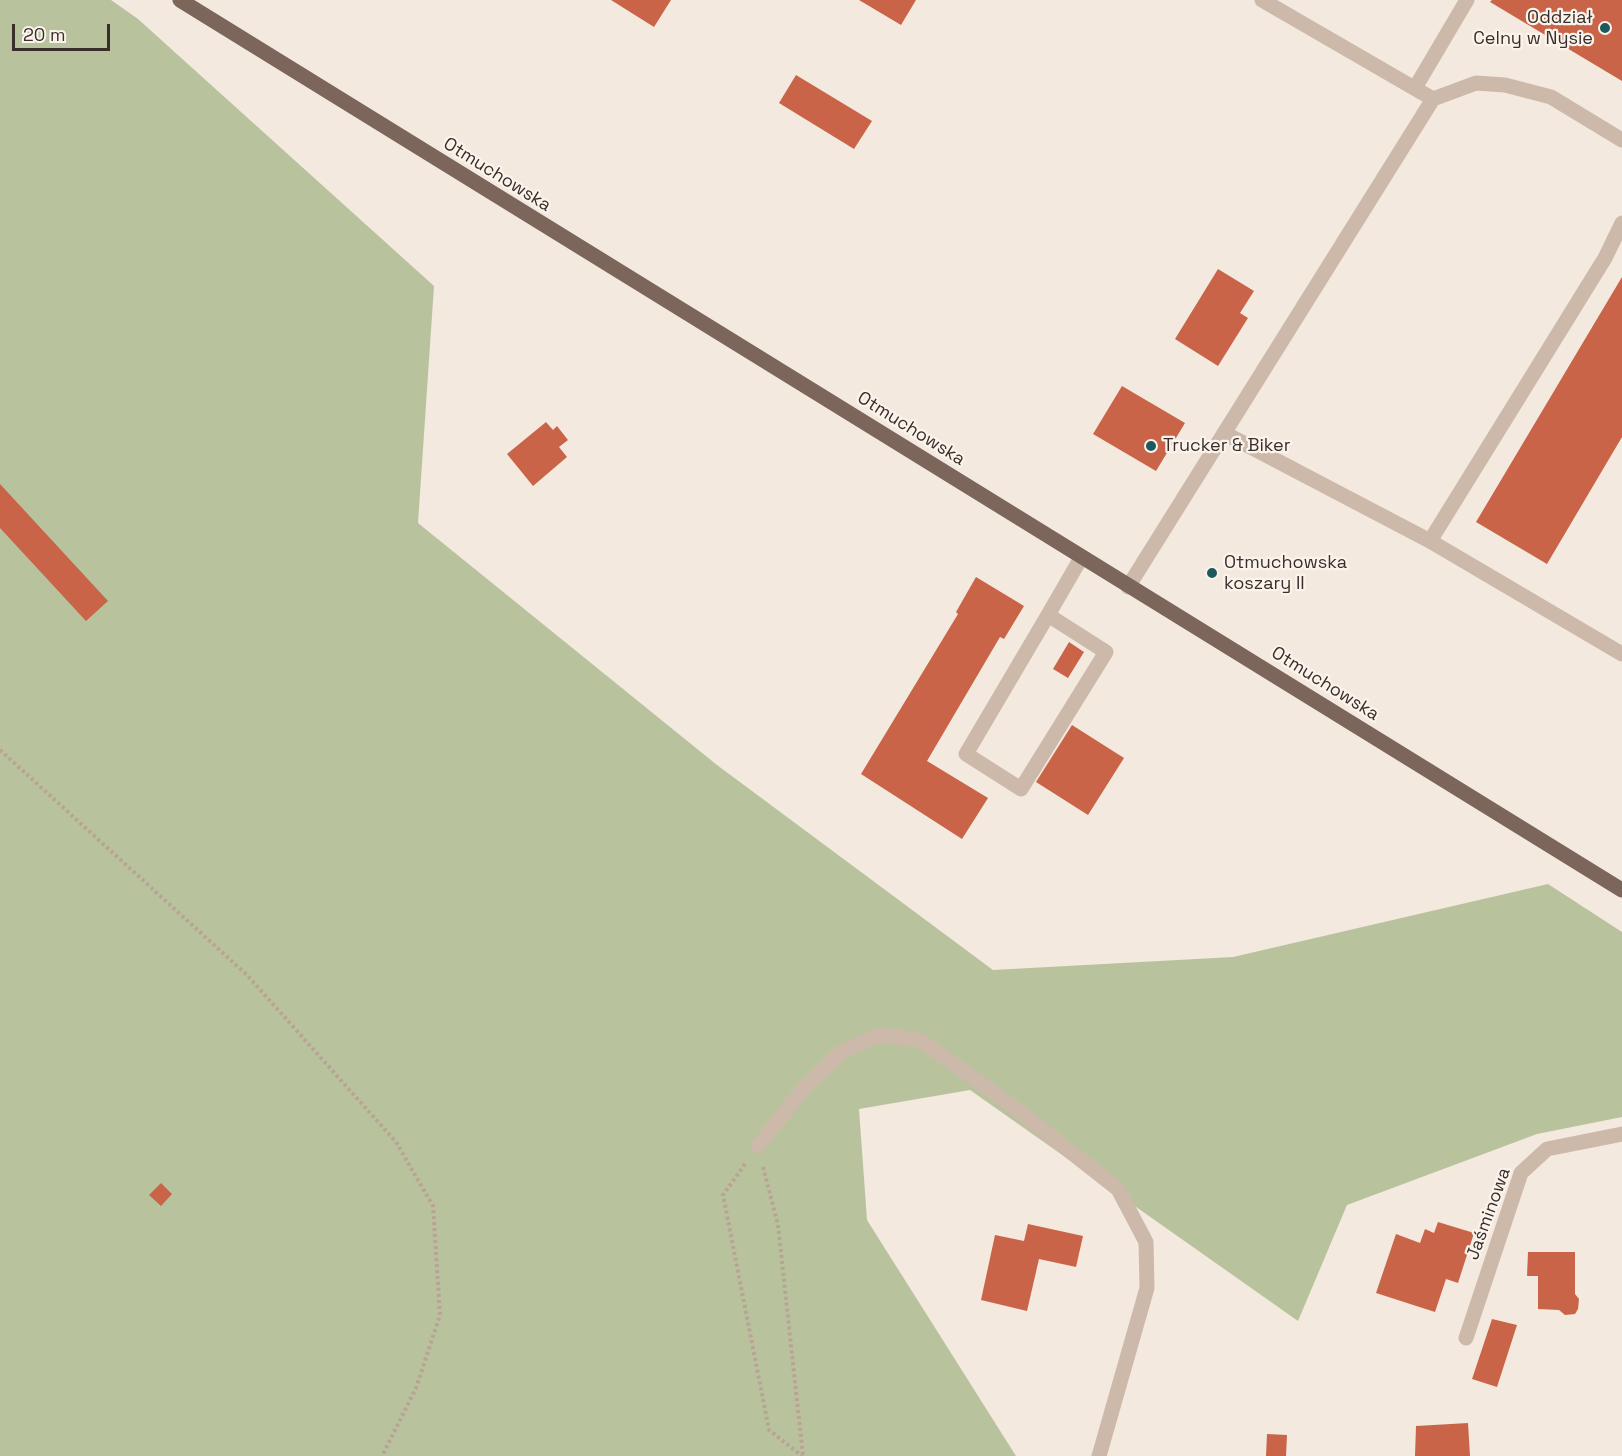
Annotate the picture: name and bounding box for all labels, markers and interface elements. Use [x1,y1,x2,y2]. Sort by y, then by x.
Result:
place label: Oddział Celny w Nysie [1473,7,1593,50]
scale bar [15,12,112,50]
marker: Oddział Celny w Nysie [1598,21,1612,35]
text: 20 m [23,23,66,46]
street label: Otmuchowska [439,133,555,217]
street label: Otmuchowska [853,387,969,471]
place label: Trucker & Biker [1163,435,1291,457]
marker: Trucker & Biker [1144,439,1158,453]
place label: Otmuchowska koszary II [1224,552,1347,594]
marker: Otmuchowska koszary II [1205,566,1219,580]
street label: Otmuchowska [1267,642,1383,726]
street label: Jaśminowa [1462,1165,1516,1263]

